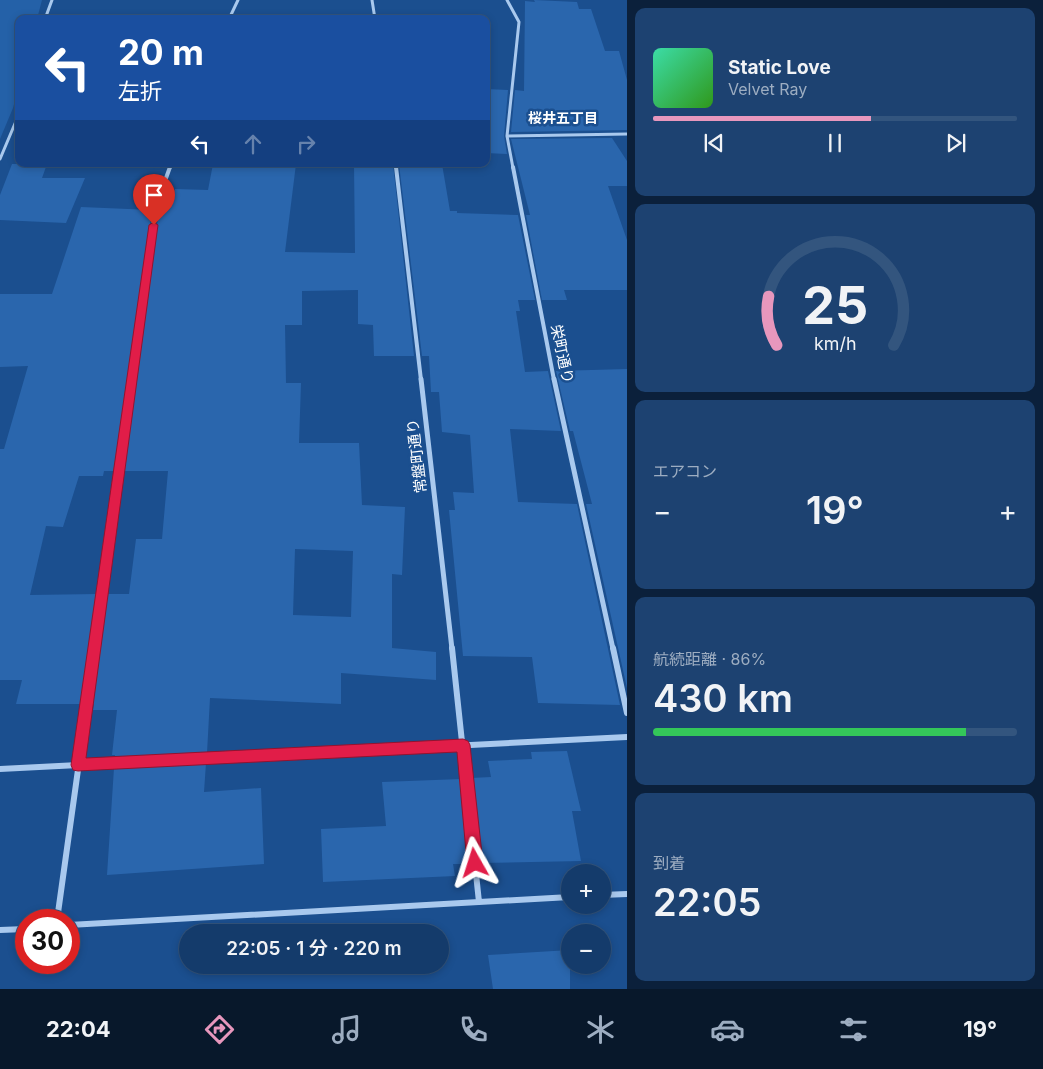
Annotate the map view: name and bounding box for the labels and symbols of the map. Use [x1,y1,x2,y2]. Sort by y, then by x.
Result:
district label: 桜井五丁目 [528,109,598,126]
pin [133,174,175,225]
street label: 栄町通り [547,323,578,385]
street label: 常盤町通り [403,418,431,494]
position arrow [448,836,500,888]
speed limit sign: 30 [15,909,80,974]

